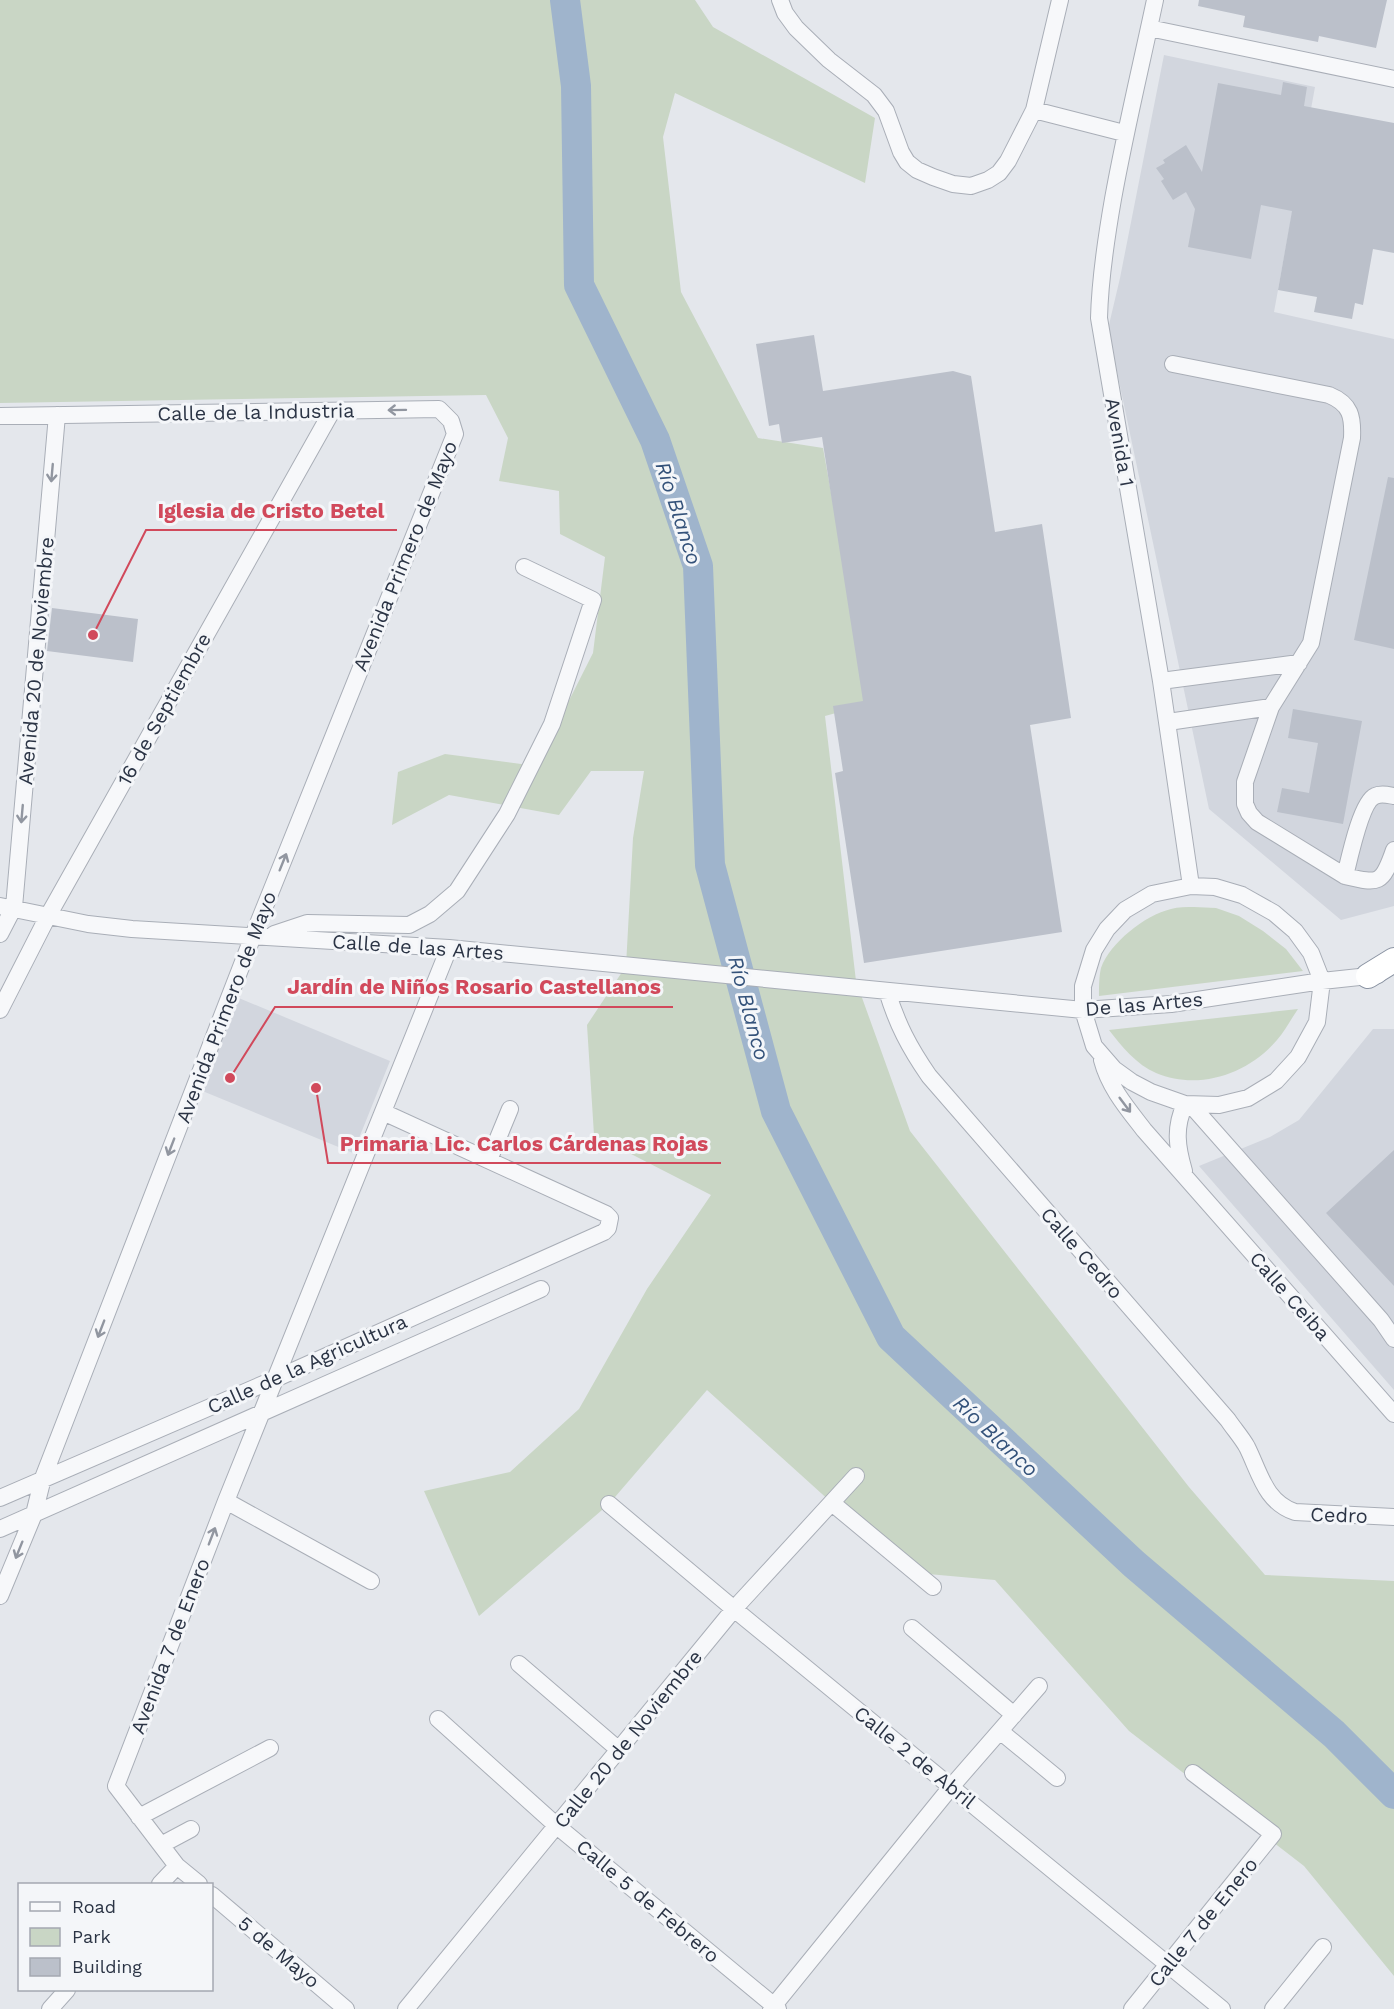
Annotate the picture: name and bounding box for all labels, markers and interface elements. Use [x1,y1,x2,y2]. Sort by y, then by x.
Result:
street label: Avenida 1 [1100,396,1140,488]
street label: Calle de la Industria [157,398,355,426]
one-way arrow [388,404,408,416]
street label: Avenida Primero de Mayo [348,437,462,675]
water label: Río Blanco [651,458,707,568]
one-way arrow [46,463,57,483]
callout: Iglesia de Cristo Betel [146,491,397,530]
text: Iglesia de Cristo Betel [158,498,385,523]
street label: Avenida 20 de Noviembre [13,536,59,786]
street label: 16 de Septiembre [112,629,216,789]
one-way arrow [16,803,27,823]
one-way arrow [278,853,289,872]
street label: Avenida Primero de Mayo [171,888,281,1126]
street label: Calle de las Artes [331,929,505,965]
water label: Río Blanco [723,953,775,1063]
callout: Jardín de Niños Rosario Castellanos [275,968,673,1007]
text: Jardín de Niños Rosario Castellanos [287,974,661,999]
street label: De las Artes [1084,987,1204,1021]
one-way arrow [1119,1097,1131,1113]
callout: Primaria Lic. Carlos Cárdenas Rojas [328,1124,721,1163]
text: Primaria Lic. Carlos Cárdenas Rojas [340,1131,708,1156]
one-way arrow [165,1137,176,1156]
street label: Calle Cedro [1036,1202,1128,1304]
street label: Calle Ceiba [1245,1247,1335,1345]
street label: Calle de la Agricultura [203,1309,411,1419]
one-way arrow [95,1319,106,1338]
water label: Río Blanco [948,1390,1044,1482]
street label: Cedro [1310,1502,1368,1528]
one-way arrow [208,1527,219,1545]
one-way arrow [13,1540,24,1559]
street label: Avenida 7 de Enero [125,1555,215,1737]
street label: Calle 20 de Noviembre [549,1645,707,1833]
street label: Calle 2 de Abril [849,1701,981,1813]
street label: Calle 5 de Febrero [572,1834,724,1968]
street label: Calle 7 de Enero [1143,1852,1263,1992]
legend [18,1883,213,1991]
text: Road [72,1896,116,1917]
street label: 5 de Mayo [233,1911,325,1993]
text: Park [72,1926,111,1947]
text: Building [72,1956,142,1977]

